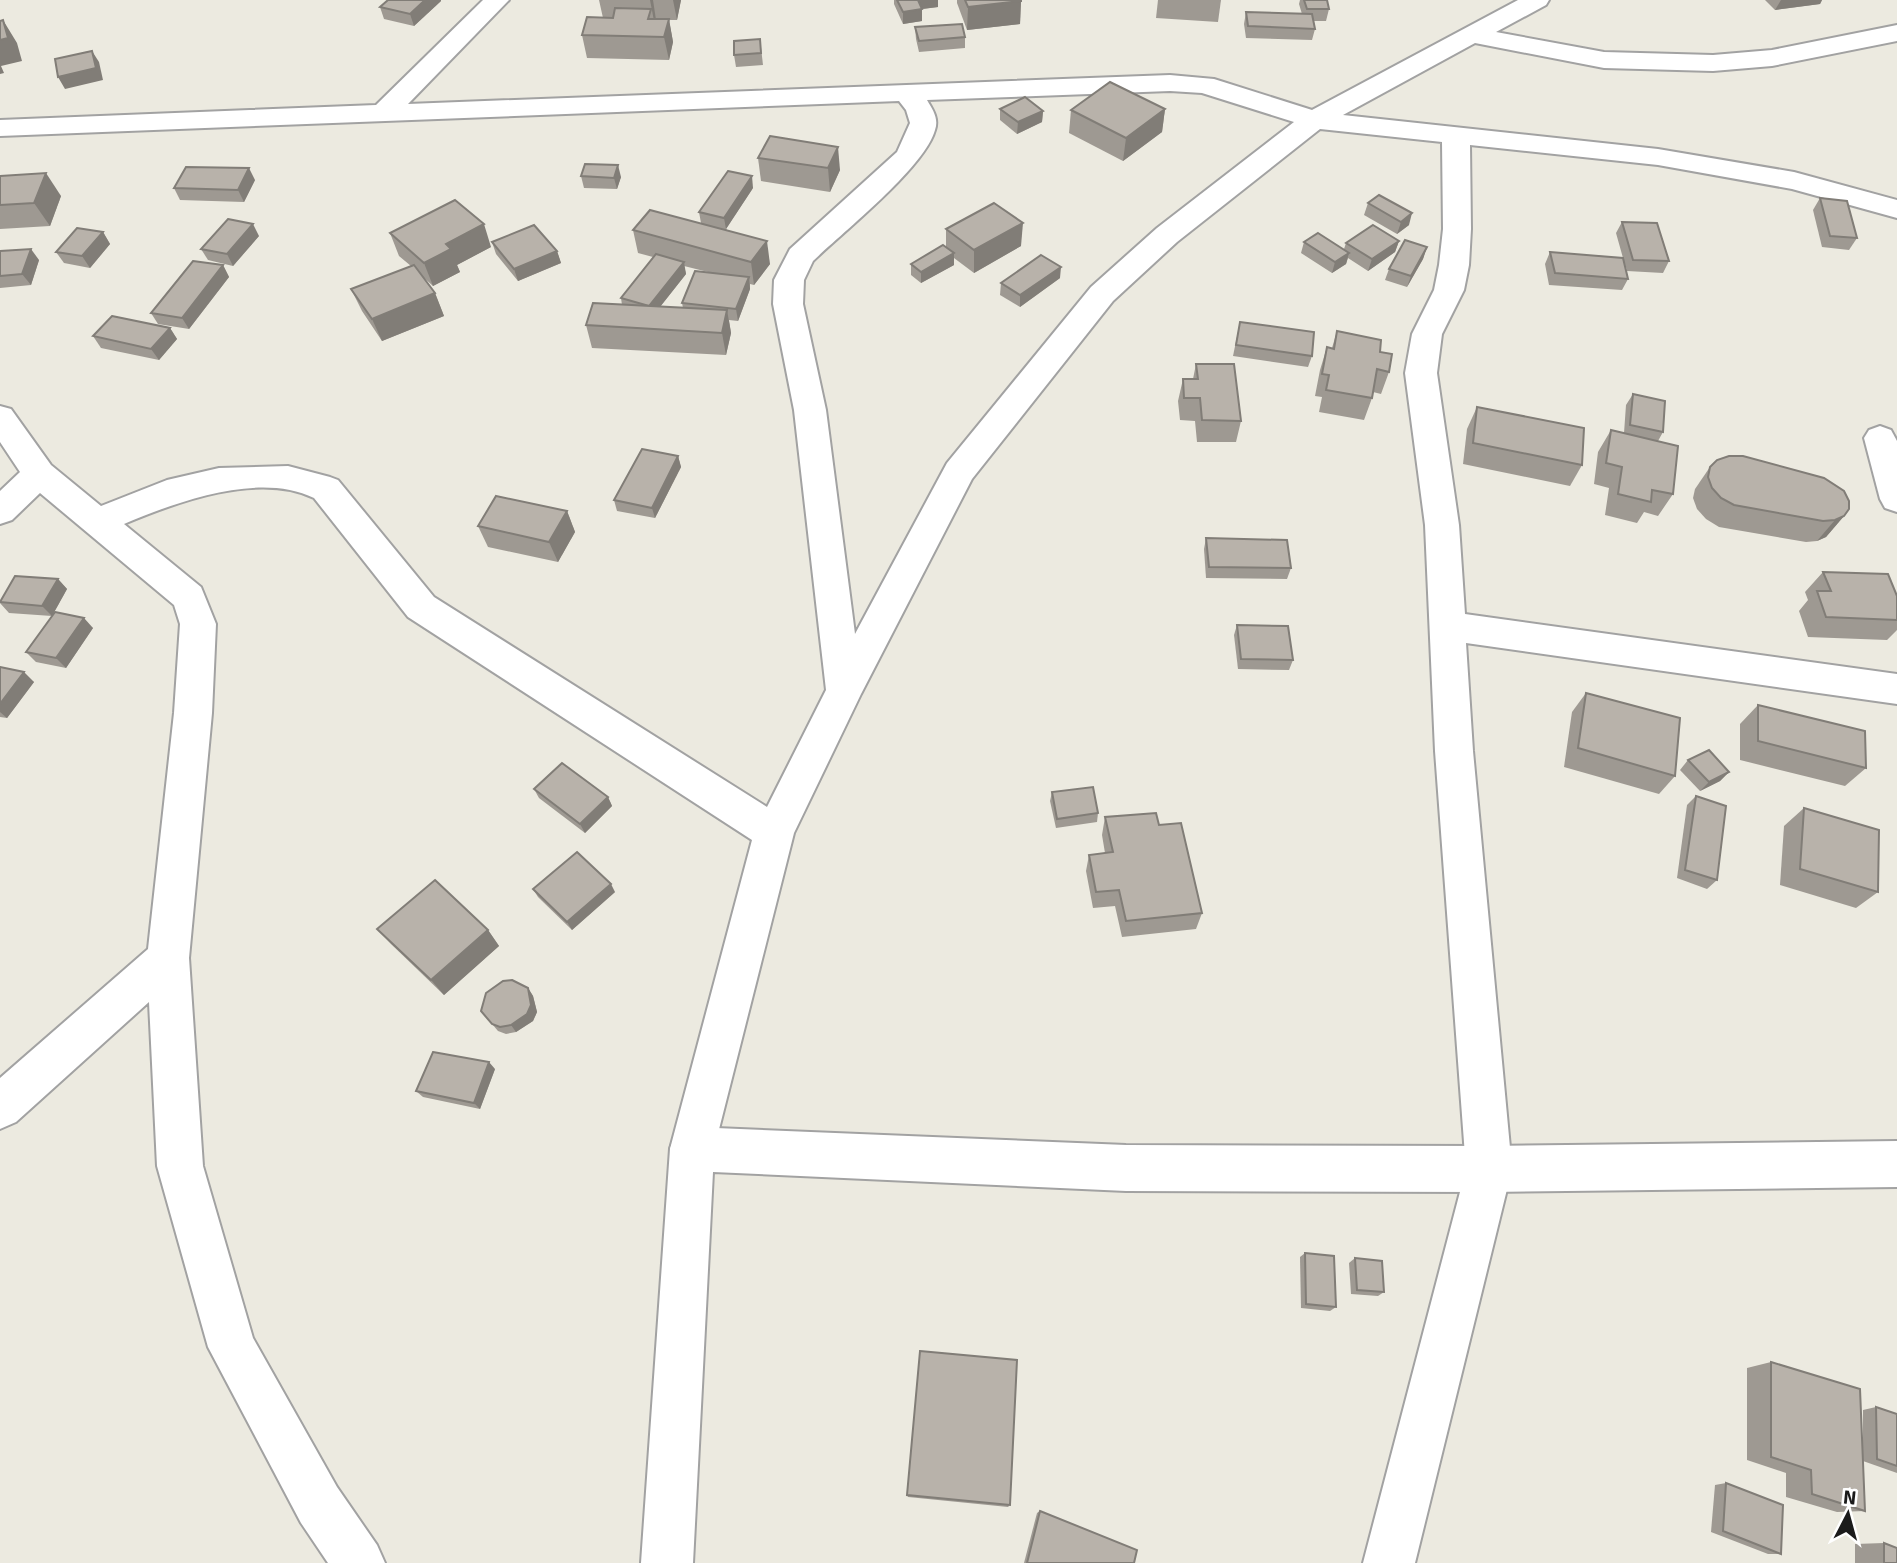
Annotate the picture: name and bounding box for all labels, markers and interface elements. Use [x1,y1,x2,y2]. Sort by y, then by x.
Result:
north arrow [1813,1479,1883,1549]
text: N [1842,1485,1857,1511]

